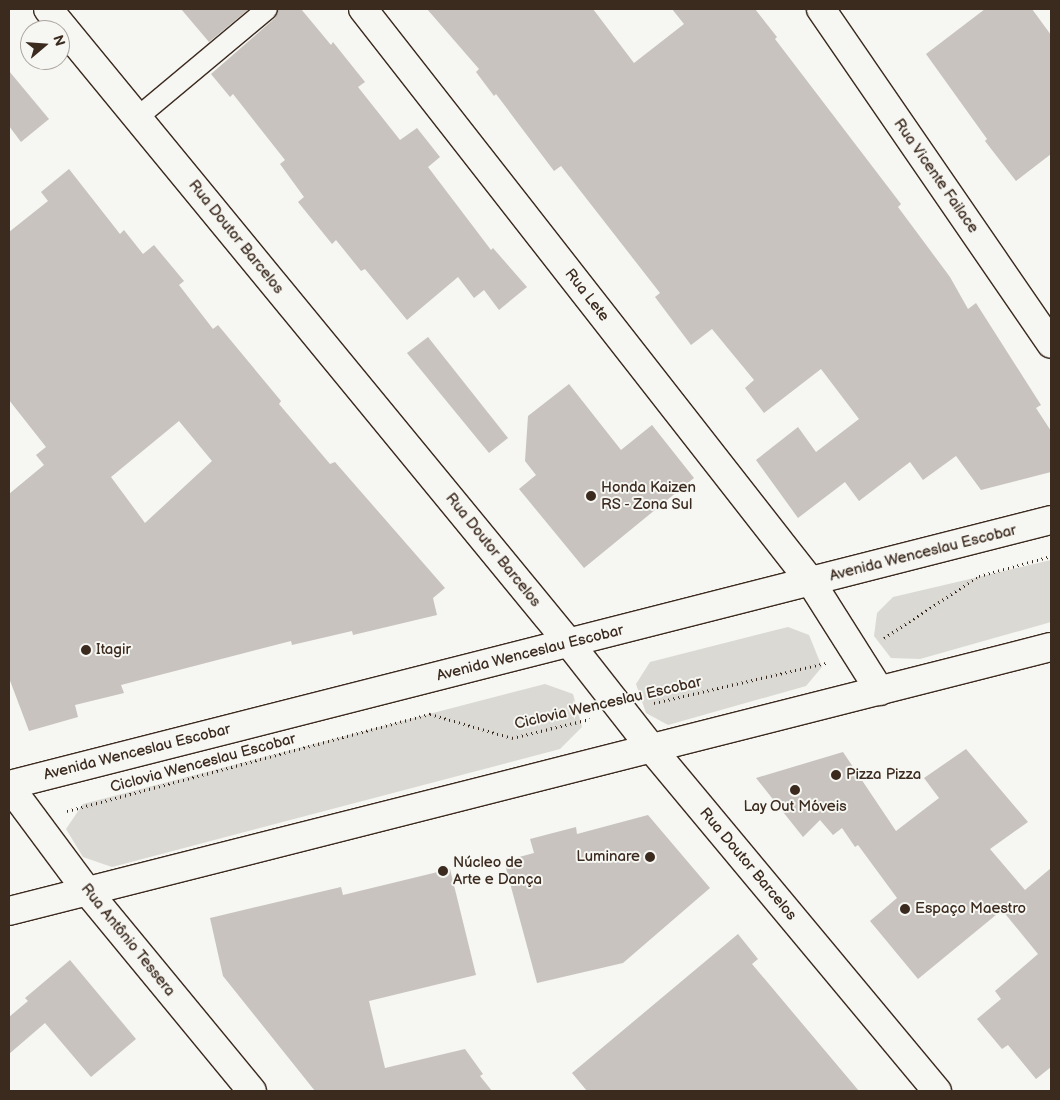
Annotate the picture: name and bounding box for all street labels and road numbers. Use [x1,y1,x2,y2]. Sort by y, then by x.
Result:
street label: Rua Vicente Failace [890,115,982,237]
street label: Rua Doutor Barcelos [185,177,287,297]
street label: Rua Lete [561,265,613,325]
street label: Rua Doutor Barcelos [442,490,544,610]
street label: Avenida Wenceslau Escobar [827,521,1019,585]
street label: Avenida Wenceslau Escobar [434,621,626,685]
street label: Ciclovia Wenceslau Escobar [513,673,703,733]
street label: Avenida Wenceslau Escobar [41,720,233,784]
street label: Ciclovia Wenceslau Escobar [108,729,298,797]
street label: Rua Doutor Barcelos [696,804,800,924]
street label: Rua Antônio Tessera [77,880,179,1000]

